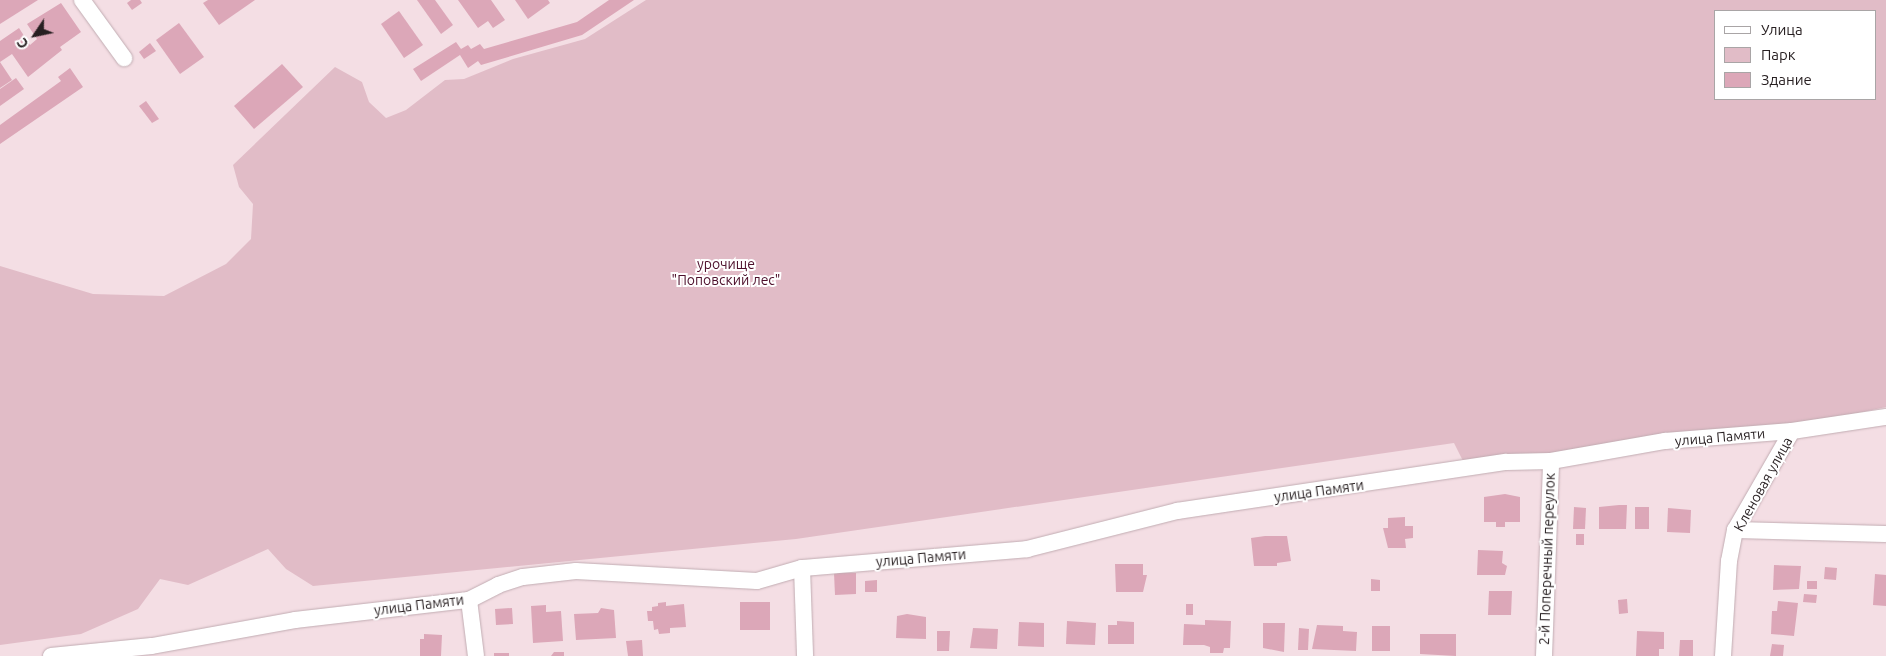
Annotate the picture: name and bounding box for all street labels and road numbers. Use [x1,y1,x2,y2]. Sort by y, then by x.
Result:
street label: улица Памяти [1674,425,1766,449]
street label: Кленовая улица [1730,434,1796,534]
street label: 2-й Поперечный переулок [1536,473,1558,645]
street label: улица Памяти [1273,476,1365,506]
street label: улица Памяти [875,546,967,570]
street label: улица Памяти [373,591,465,619]

